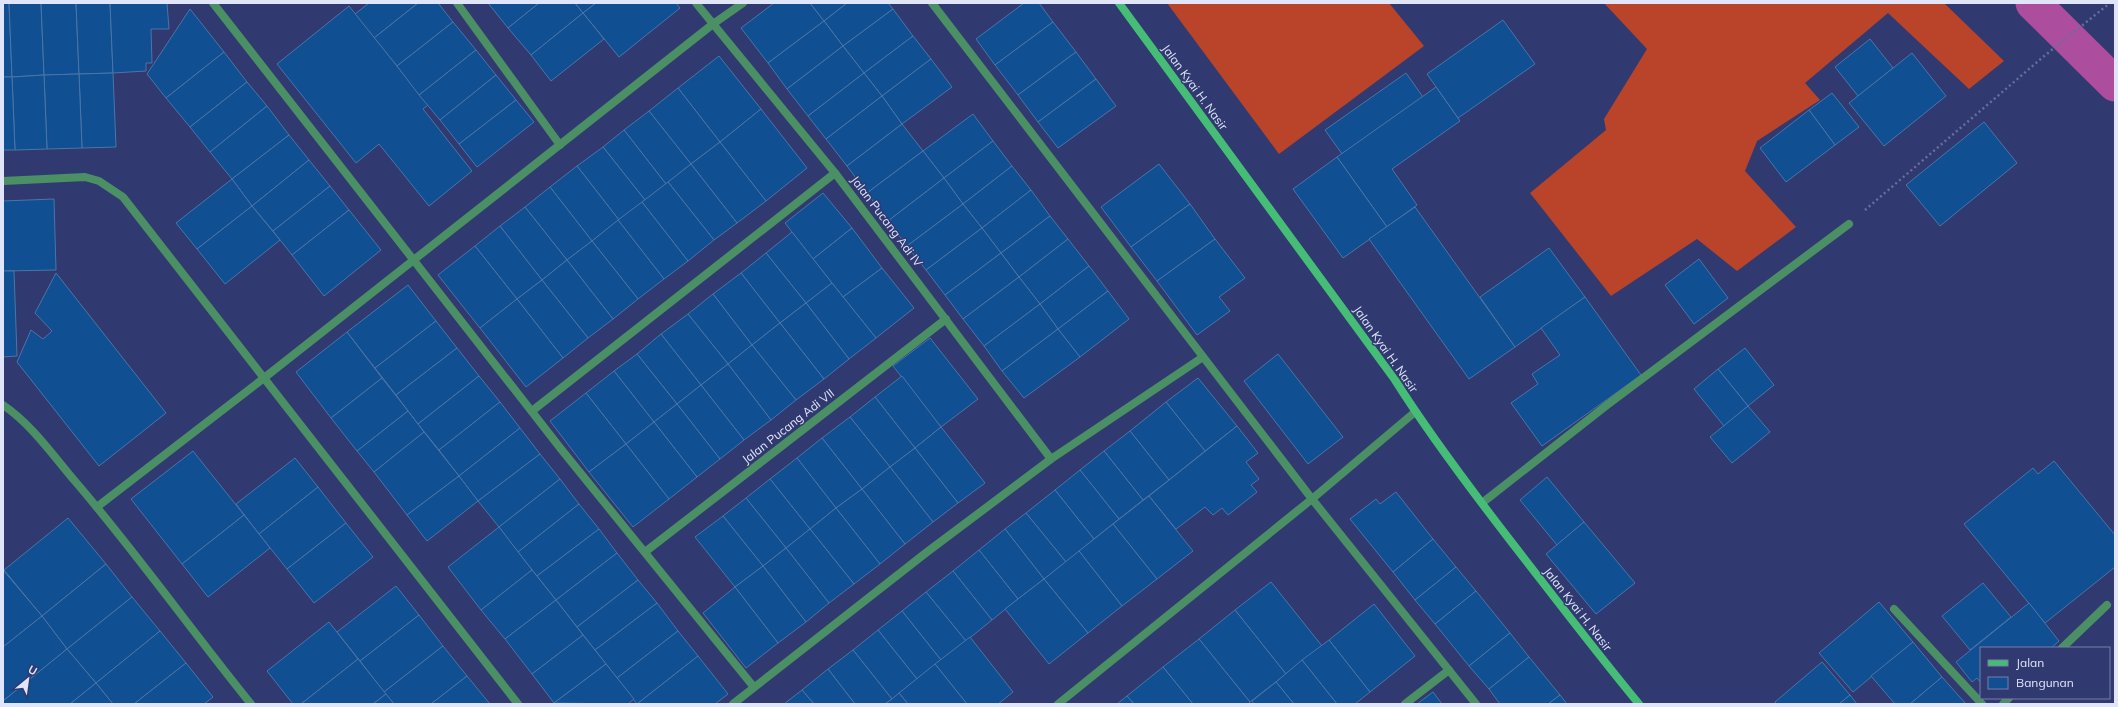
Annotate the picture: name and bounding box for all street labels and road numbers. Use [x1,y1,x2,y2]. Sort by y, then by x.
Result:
street label: Jalan Kyai H. Nasir [1159,41,1232,133]
street label: Jalan Pucang Adi IV [848,173,926,270]
street label: Jalan Kyai H. Nasir [1350,303,1422,396]
street label: Jalan Pucang Adi VII [739,385,837,467]
street label: Jalan Kyai H. Nasir [1541,564,1616,654]

